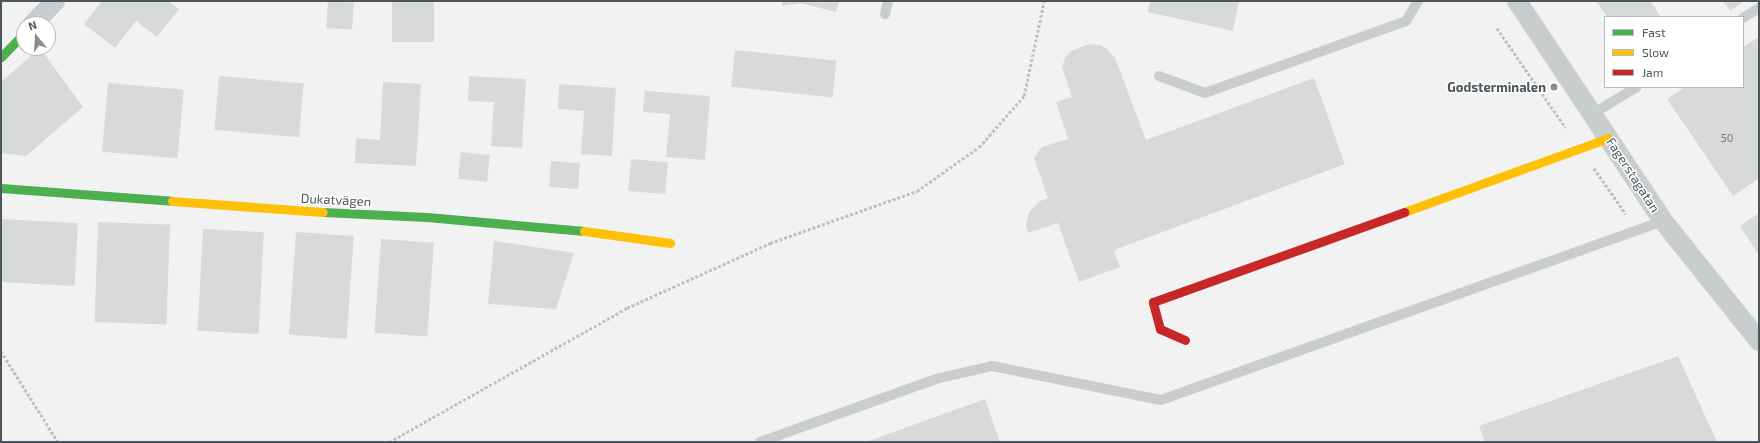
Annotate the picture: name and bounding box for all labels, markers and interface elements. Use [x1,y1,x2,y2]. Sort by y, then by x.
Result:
north arrow [16,16,56,56]
legend [1604,16,1744,88]
text: N [27,18,38,32]
text: Fast [1642,25,1665,39]
text: Slow [1642,45,1669,59]
text: Jam [1642,65,1663,79]
place label: Godsterminalen [1447,79,1546,95]
marker: Godsterminalen [1549,82,1559,92]
house number: 50 [1721,131,1733,145]
street label: Fagerstagatan [1603,135,1663,215]
street label: Dukatvägen [300,190,372,210]

